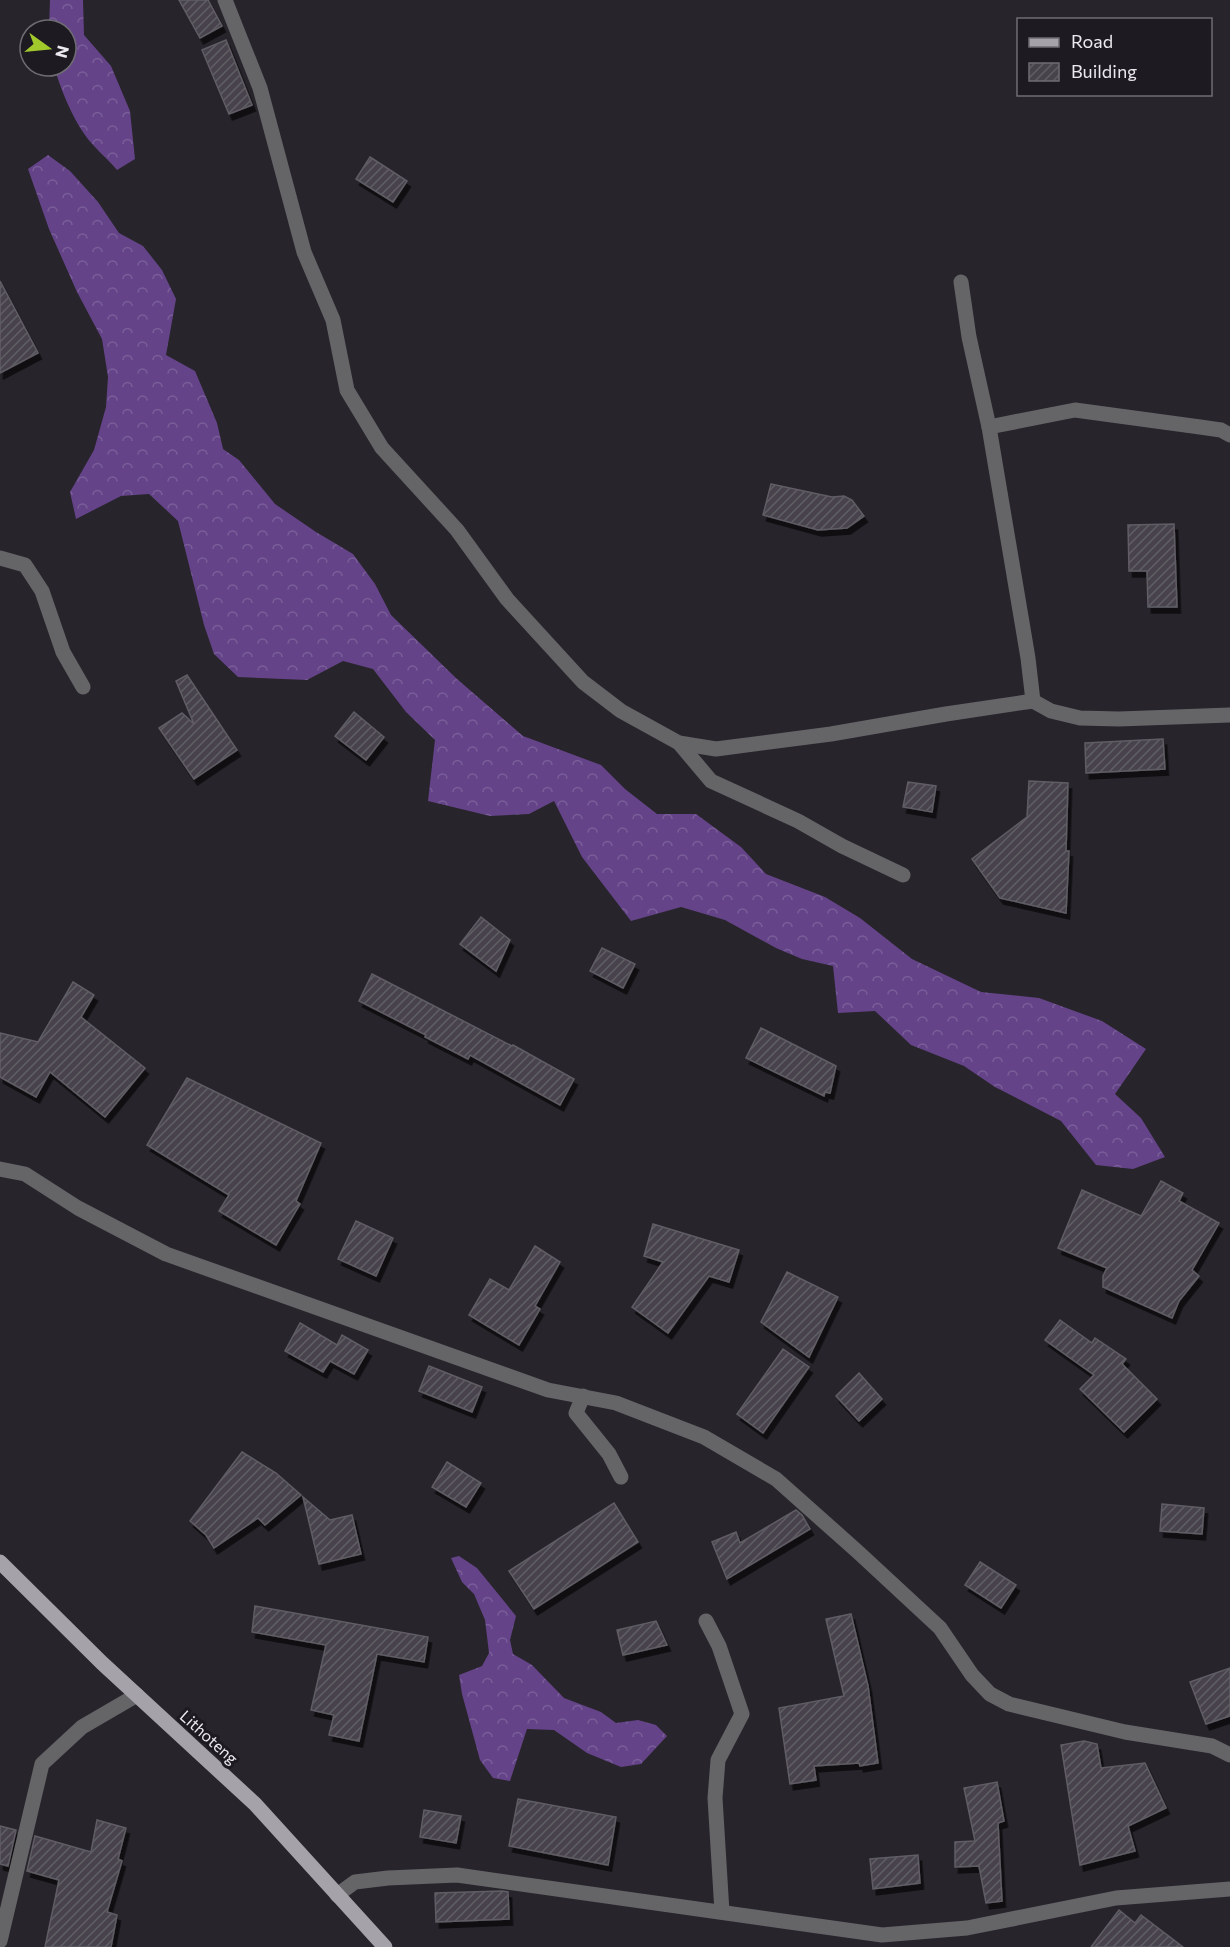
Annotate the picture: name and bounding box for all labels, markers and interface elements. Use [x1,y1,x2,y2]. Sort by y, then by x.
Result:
north arrow [18,18,78,78]
legend [1017,18,1212,96]
text: Road [1071,30,1113,52]
text: N [52,44,74,60]
text: Building [1071,60,1137,82]
street label: Lithoteng [177,1706,242,1768]

